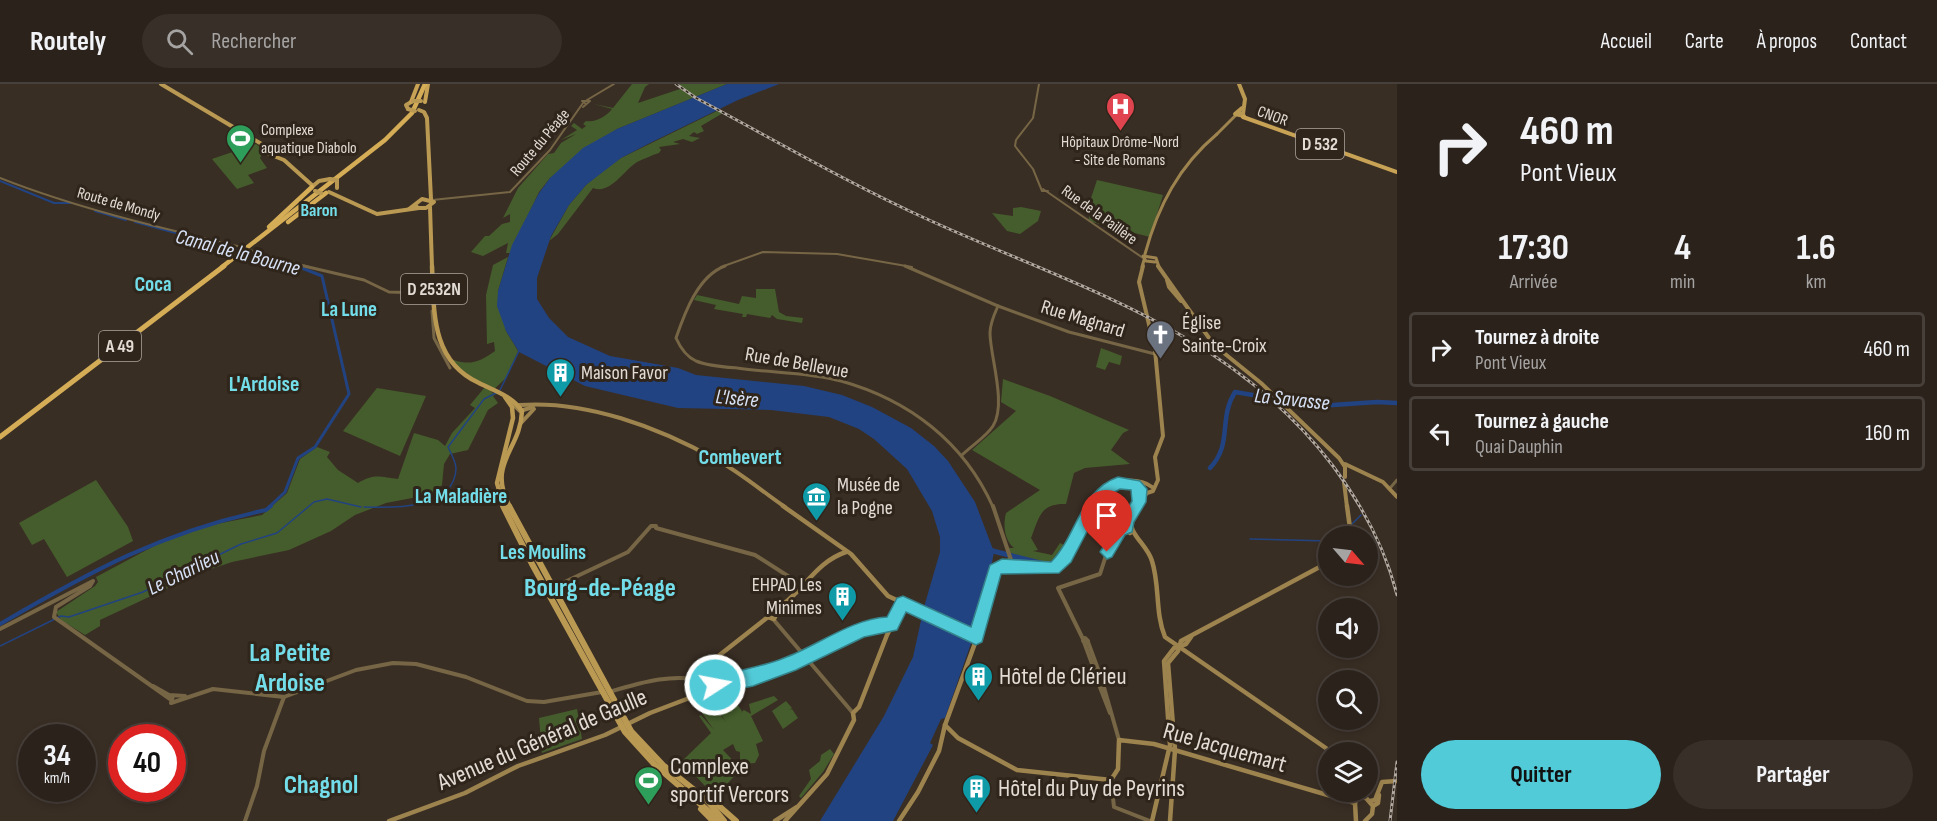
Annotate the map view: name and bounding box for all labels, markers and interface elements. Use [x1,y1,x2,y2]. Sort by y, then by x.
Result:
search box [142,14,562,68]
text: Routely [30,25,106,58]
icon: search [163,25,196,58]
text: Rechercher [211,28,296,55]
text: Accueil [1601,29,1652,54]
text: Carte [1685,29,1724,54]
text: À propos [1757,29,1817,54]
text: Contact [1850,29,1907,54]
hospital icon: Hôpitaux Drôme-Nord - Site de Romans [1104,90,1136,132]
street label: CNOR [1255,102,1290,131]
street label: Route du Péage [506,105,574,181]
text: 460 m [1520,106,1614,157]
icon: right [1421,108,1499,186]
place label: Complexe aquatique Diabolo [261,121,357,158]
sports icon: Complexe aquatique Diabolo [224,122,256,164]
road number: D 532 [1296,129,1344,159]
place label: Hôpitaux Drôme-Nord - Site de Romans [1061,133,1179,170]
text: Pont Vieux [1520,157,1616,189]
street label: Rue de la Paillère [1057,181,1141,249]
street label: Route de Mondy [75,183,162,225]
district label: Baron [300,200,338,221]
water label: Canal de la Bourne [173,224,303,281]
text: 17:30 [1498,227,1569,270]
text: 4 [1674,227,1691,270]
text: 1.6 [1796,227,1836,270]
text: Arrivée [1510,270,1557,294]
text: min [1670,270,1695,294]
text: km [1806,270,1826,294]
district label: Coca [134,272,172,297]
road number: D 2532N [401,274,467,304]
street label: Rue Magnard [1038,295,1128,343]
district label: La Lune [321,297,377,322]
place label: Église Sainte-Croix [1182,311,1267,358]
church icon: Église Sainte-Croix [1145,318,1177,360]
text: Tournez à droite [1475,324,1600,351]
road number: A 49 [99,331,141,361]
icon: right [1424,333,1457,366]
text: 460 m [1864,336,1910,363]
street label: Rue de Bellevue [743,342,851,384]
text: Pont Vieux [1475,351,1546,375]
building icon: Maison Favor [544,356,576,398]
place label: Maison Favor [581,361,668,385]
district label: L'Ardoise [229,371,299,398]
water label: La Savasse [1253,383,1331,416]
water label: L'Isère [714,384,760,413]
text: Tournez à gauche [1475,408,1609,435]
icon: left [1424,417,1457,450]
text: 160 m [1865,420,1910,447]
text: Quai Dauphin [1475,435,1563,459]
district label: Combevert [699,445,782,470]
place label: Musée de la Pogne [837,473,900,520]
museum icon: Musée de la Pogne [800,480,832,522]
district label: La Maladière [415,484,507,509]
pin [1081,490,1132,552]
icon: arrive [1090,499,1123,532]
north arrow [1318,526,1378,586]
map controls [1318,526,1378,802]
district label: Les Moulins [500,540,586,565]
water label: Le Charlieu [143,544,224,601]
district label: Bourg-de-Péage [524,573,676,604]
place label: EHPAD Les Minimes [752,573,822,620]
building icon: EHPAD Les Minimes [827,580,859,622]
button: sound [1318,598,1378,658]
district label: La Petite Ardoise [249,638,331,699]
position arrow [683,653,747,717]
building icon: Hôtel de Clérieu [962,660,994,702]
place label: Hôtel de Clérieu [999,662,1126,691]
button: search [1318,670,1378,730]
street label: Avenue du Général de Gaulle [432,682,651,797]
street label: Rue Jacquemart [1160,716,1290,779]
speed limit sign: 40 [108,724,186,802]
text: 34 [43,738,71,774]
button: Quitter [1421,740,1661,809]
button: Partager [1673,740,1913,809]
button: layers [1318,742,1378,802]
place label: Complexe sportif Vercors [670,752,789,809]
sports icon: Complexe sportif Vercors [633,764,665,806]
text: km/h [44,769,70,788]
district label: Chagnol [284,770,358,801]
building icon: Hôtel du Puy de Peyrins [961,772,993,814]
place label: Hôtel du Puy de Peyrins [998,774,1185,803]

